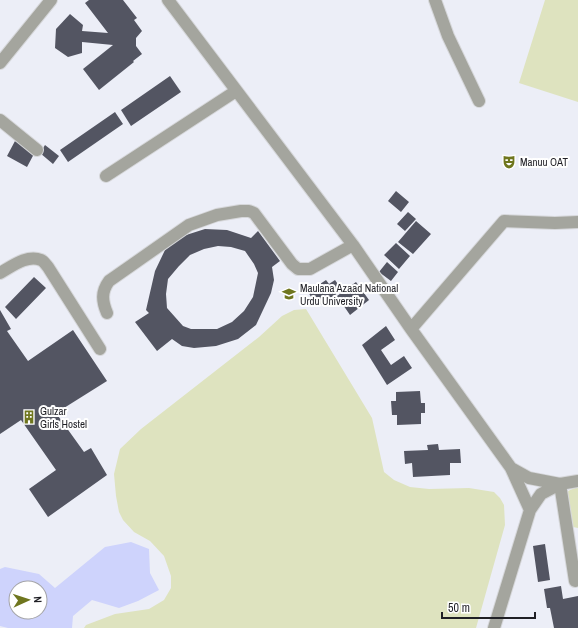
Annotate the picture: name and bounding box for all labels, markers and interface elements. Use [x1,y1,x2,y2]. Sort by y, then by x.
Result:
theatre icon: Manuu OAT [501,154,517,170]
place label: Manuu OAT [520,155,568,169]
place label: Maulana Azaad National Urdu University [300,281,398,308]
school or university icon: Maulana Azaad National Urdu University [281,286,297,302]
place label: Gulzar Girls Hostel [40,404,87,431]
building icon: Gulzar Girls Hostel [21,409,37,425]
north arrow [8,580,48,620]
scale bar [442,594,535,620]
text: N [31,596,45,603]
text: 50 m [448,600,470,616]

